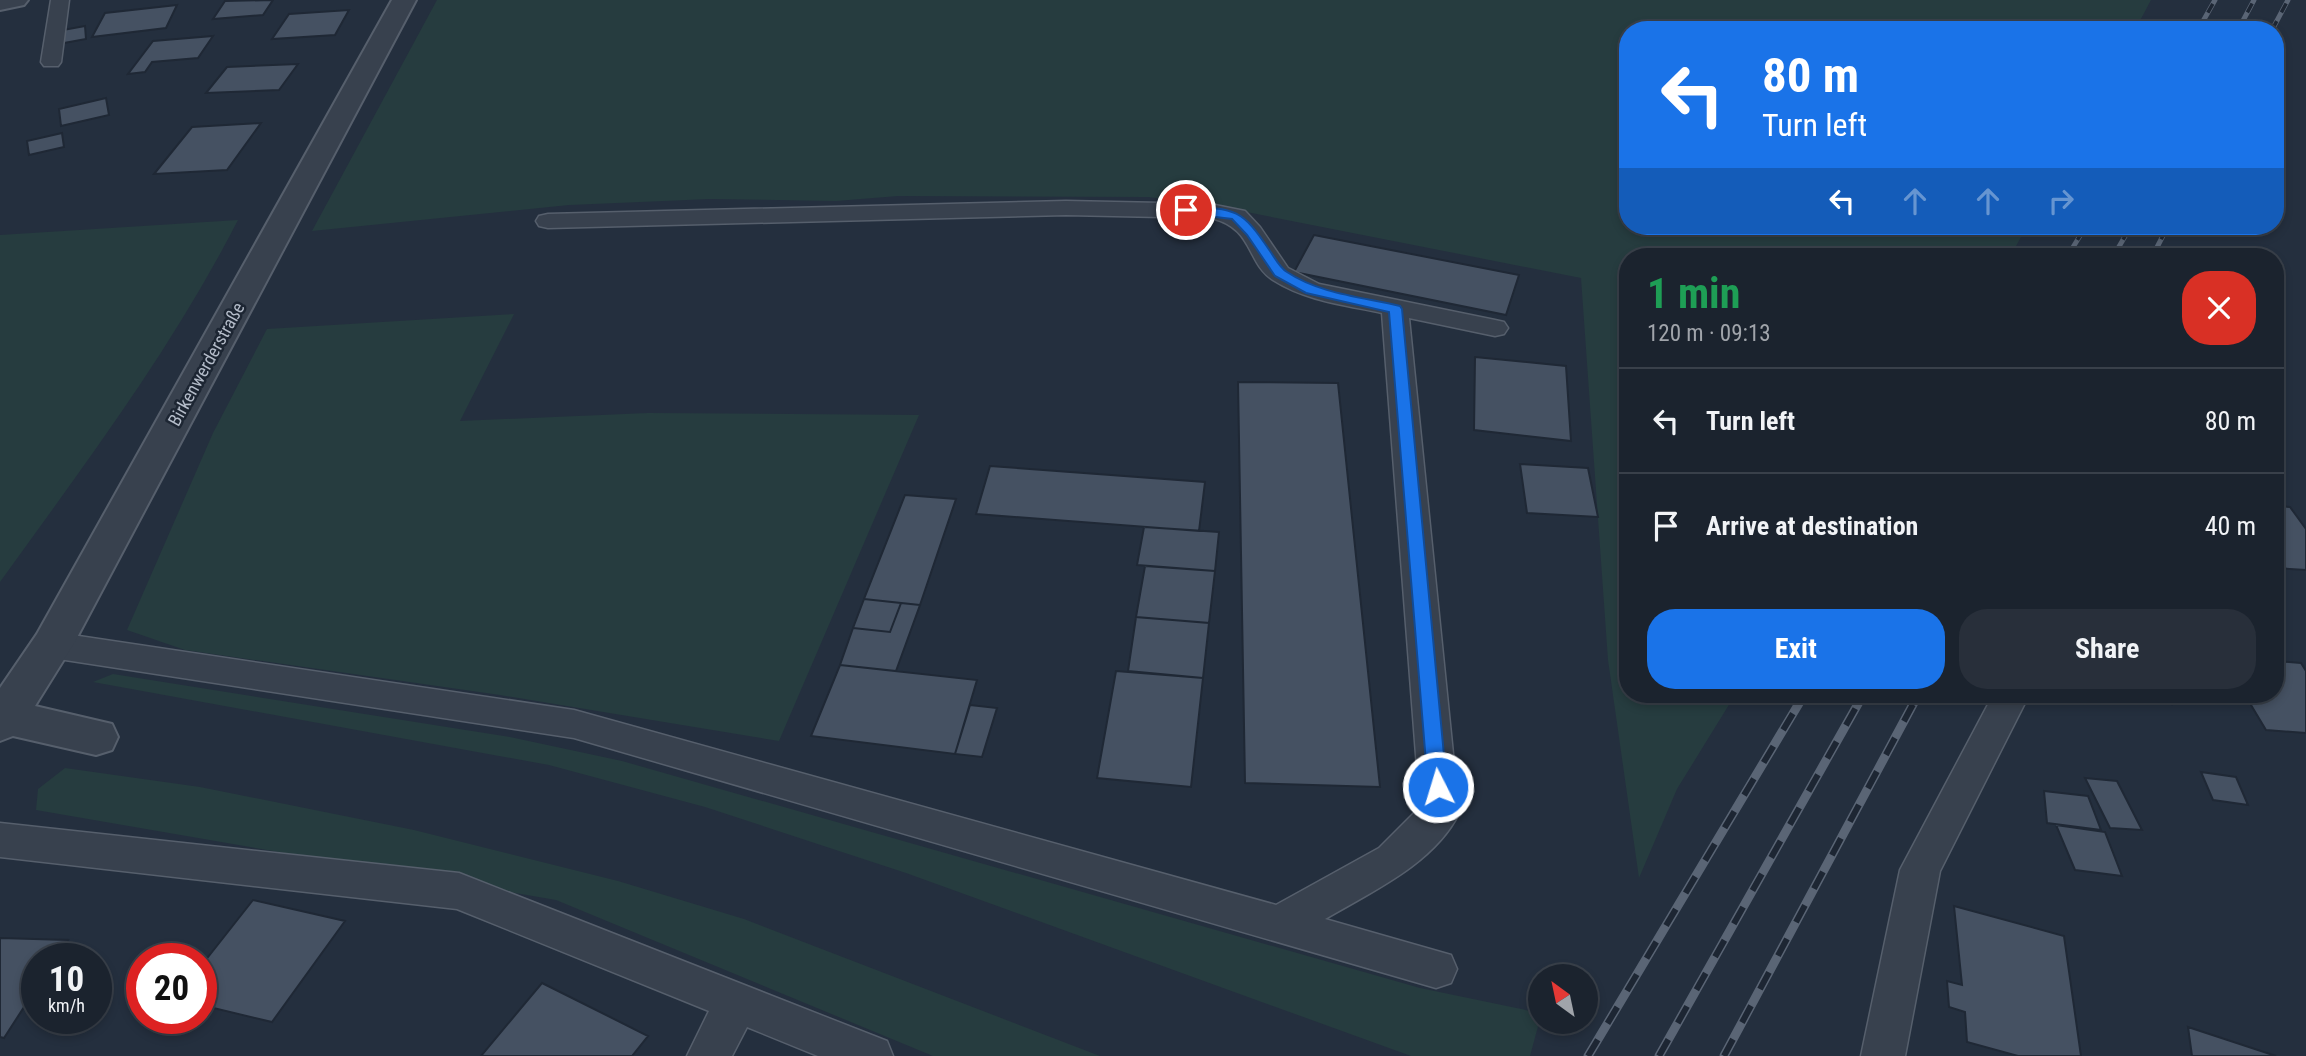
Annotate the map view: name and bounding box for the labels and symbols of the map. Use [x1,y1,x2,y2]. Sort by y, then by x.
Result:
pin [1156,180,1216,240]
street label: Birkenwerderstraße [163,299,249,429]
position arrow [1401,750,1475,824]
speed limit sign: 20 [126,943,217,1034]
north arrow [1528,964,1598,1034]

